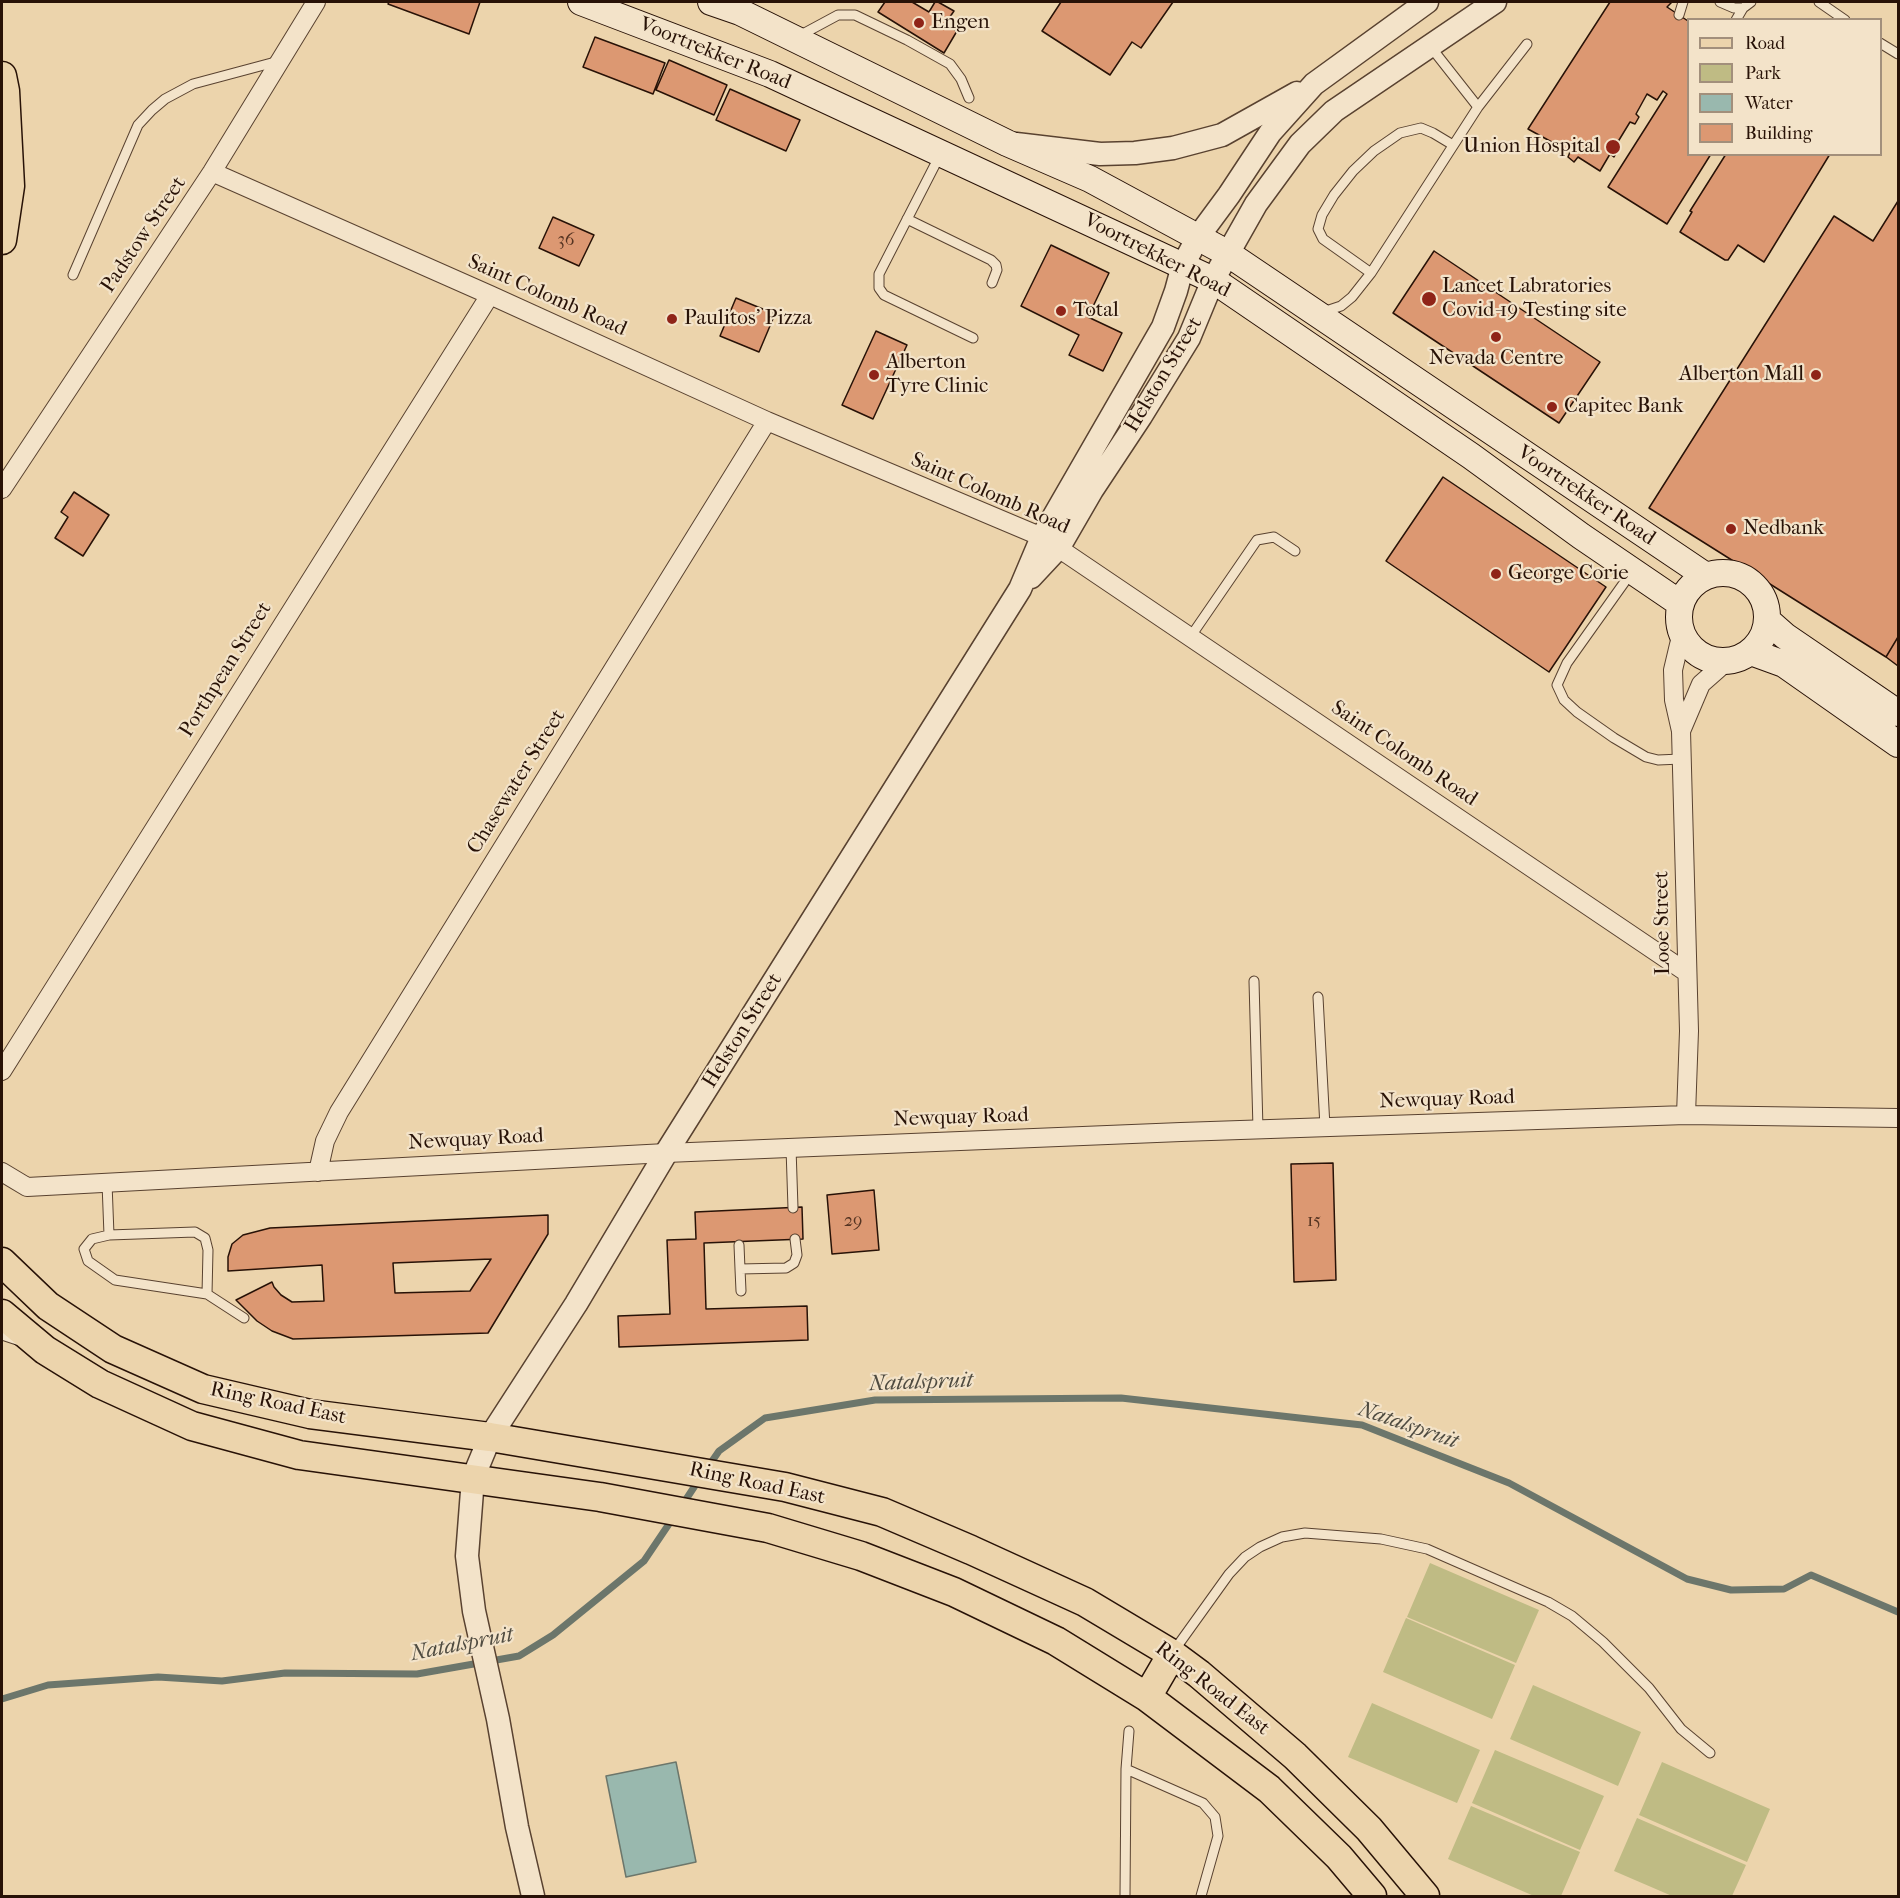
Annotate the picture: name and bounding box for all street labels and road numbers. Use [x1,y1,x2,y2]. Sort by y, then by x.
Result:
street label: Voortrekker Road [636,12,794,96]
street label: Padstow Street [96,172,192,298]
street label: Voortrekker Road [1079,208,1235,304]
street label: Saint Colomb Road [464,250,630,342]
street label: Helston Street [1120,313,1208,437]
street label: Voortrekker Road [1512,440,1660,552]
street label: Saint Colomb Road [907,448,1073,540]
street label: Porthpean Street [174,598,278,742]
street label: Saint Colomb Road [1326,696,1482,812]
street label: Chasewater Street [462,705,572,859]
street label: Looe Street [1649,871,1677,975]
street label: Helston Street [698,969,788,1093]
street label: Newquay Road [1379,1085,1515,1115]
street label: Newquay Road [893,1103,1029,1133]
street label: Newquay Road [408,1124,544,1156]
street label: Ring Road East [208,1377,348,1431]
street label: Ring Road East [687,1457,827,1511]
street label: Ring Road East [1150,1636,1274,1742]

